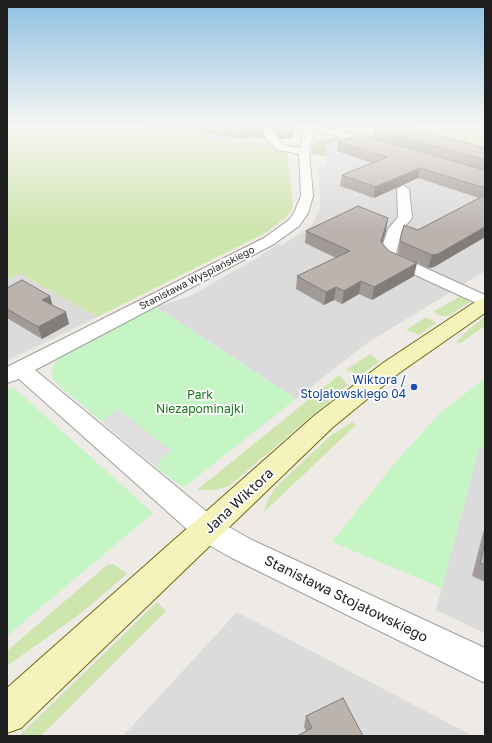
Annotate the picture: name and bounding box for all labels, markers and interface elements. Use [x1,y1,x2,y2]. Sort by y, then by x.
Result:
street label: Stanisława Wyspiańskiego [137,244,257,312]
place label: Wiktora / Stojałowskiego 04 [300,373,406,401]
marker: Wiktora / Stojałowskiego 04 [409,382,419,392]
park label: Park Niezapominajki [156,388,244,416]
street label: Jana Wiktora [201,465,277,537]
street label: Stanisława Stojałowskiego [262,552,430,646]

